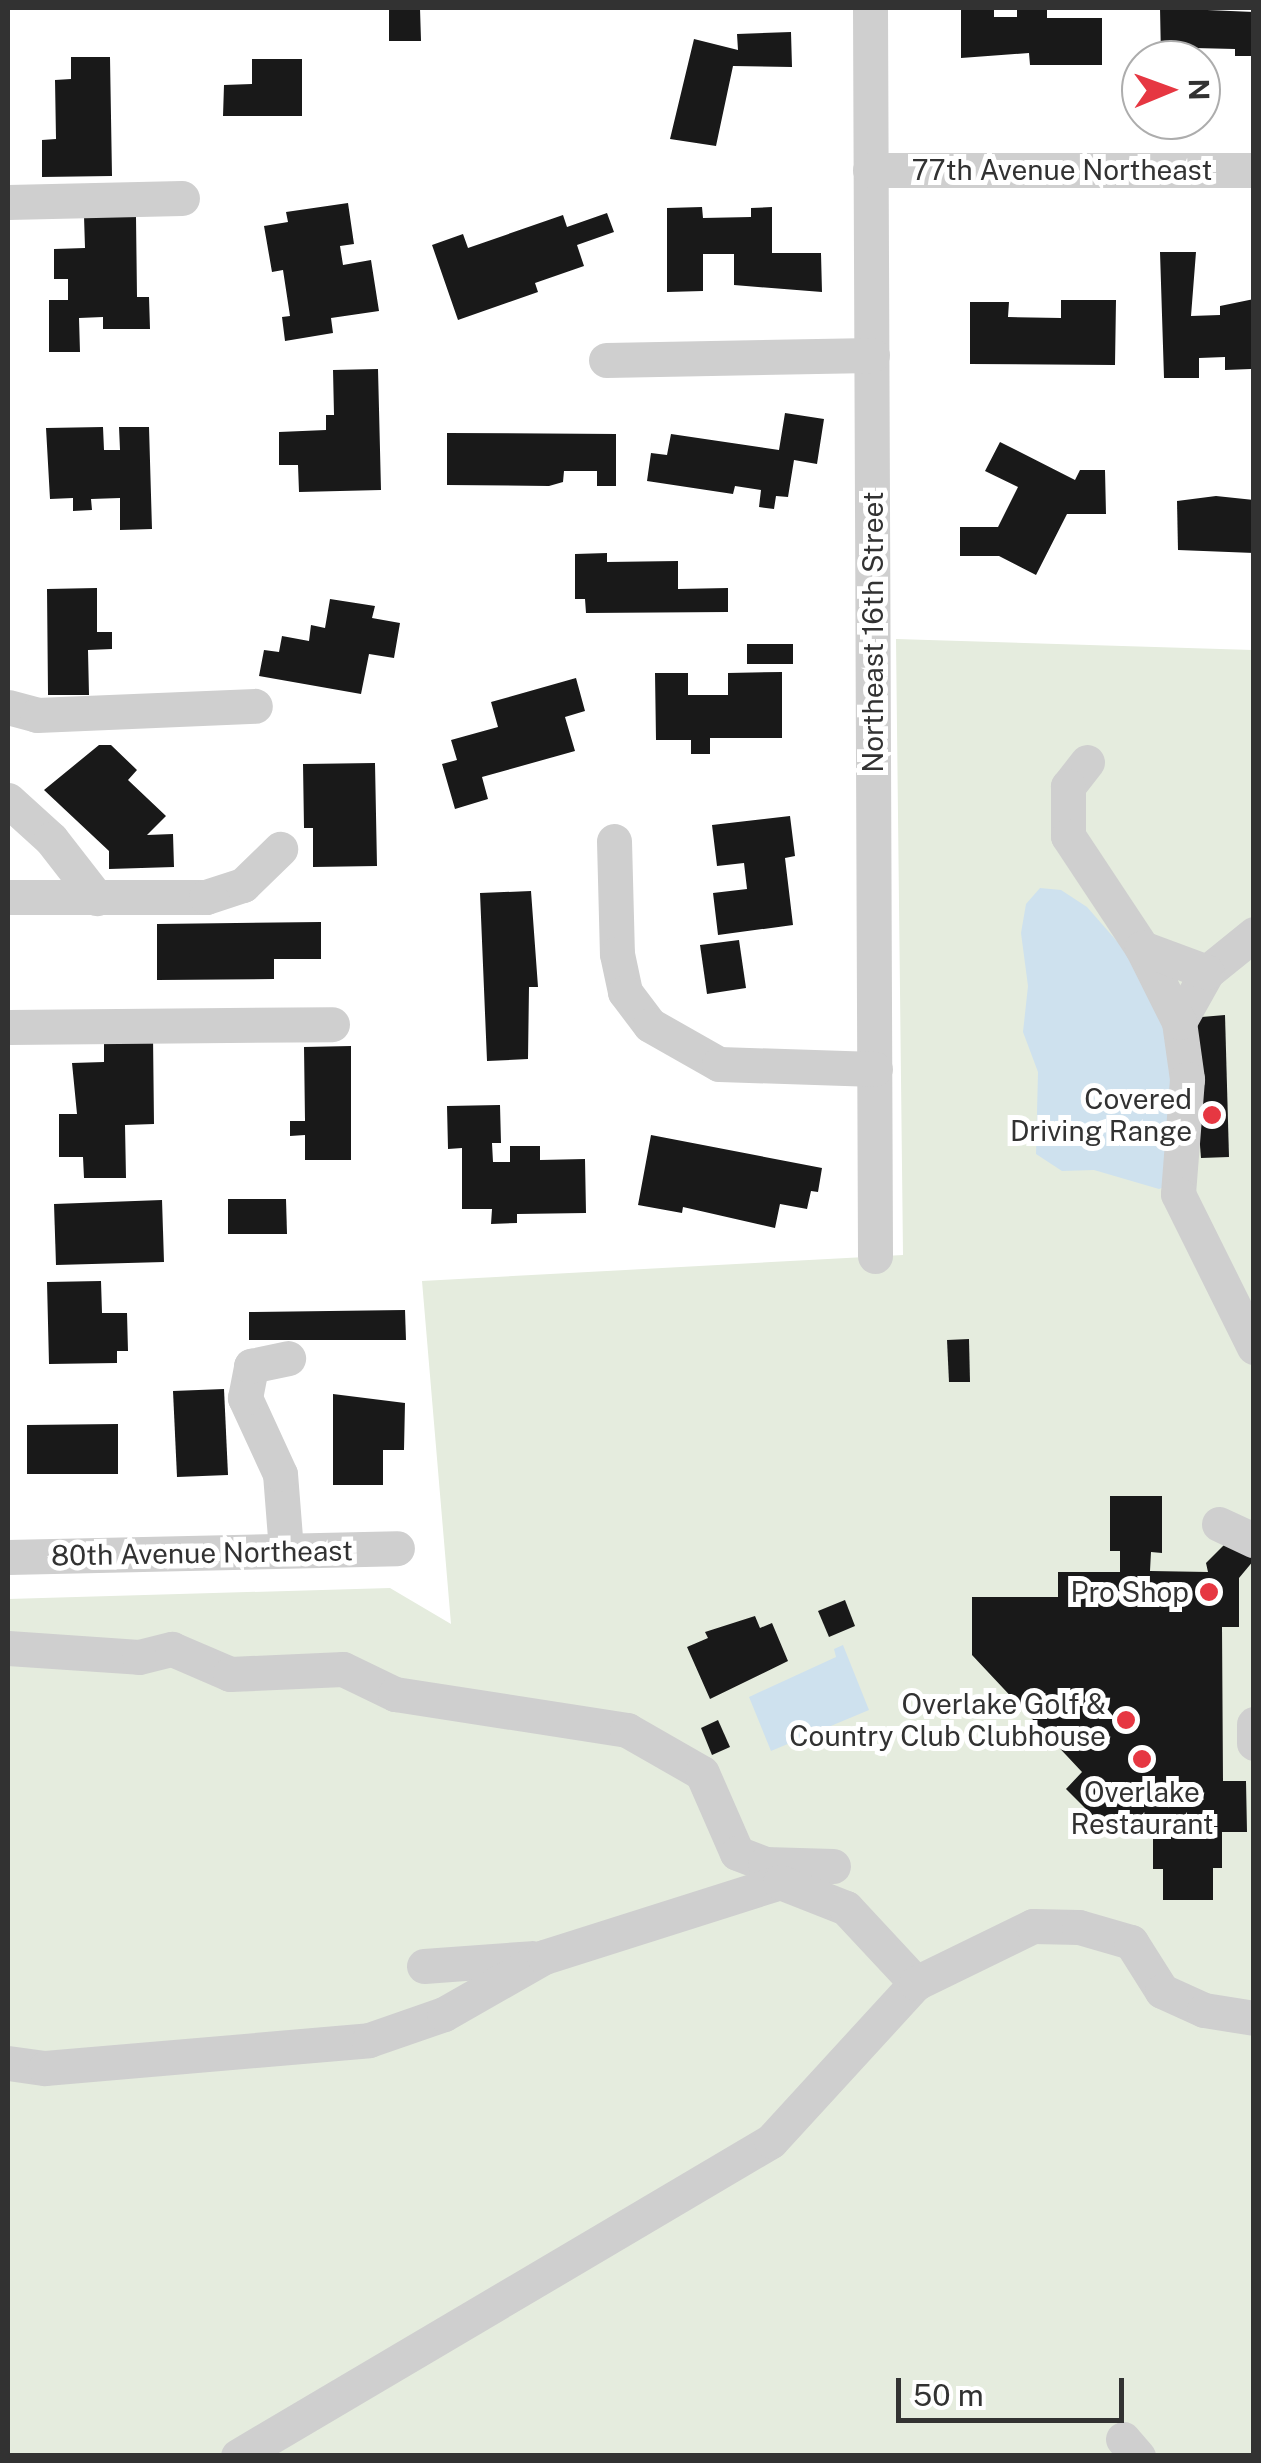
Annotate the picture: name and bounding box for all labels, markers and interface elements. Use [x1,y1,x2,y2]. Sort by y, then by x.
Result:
north arrow [1121,40,1221,140]
text: N [1183,78,1216,101]
street label: 77th Avenue Northeast [912,153,1212,187]
street label: Northeast 16th Street [856,491,890,773]
place label: Covered Driving Range [1010,1082,1192,1148]
marker: Covered Driving Range [1201,1104,1223,1126]
street label: 80th Avenue Northeast [51,1534,353,1572]
place label: Pro Shop [1070,1575,1189,1609]
marker: Pro Shop [1198,1581,1220,1603]
place label: Overlake Golf & Country Club Clubhouse [789,1687,1106,1753]
marker: Overlake Golf & Country Club Clubhouse [1115,1709,1137,1731]
marker: Overlake Restaurant [1131,1748,1153,1770]
place label: Overlake Restaurant [1070,1775,1214,1841]
scale bar [901,2358,1128,2420]
text: 50 m [913,2377,984,2413]

